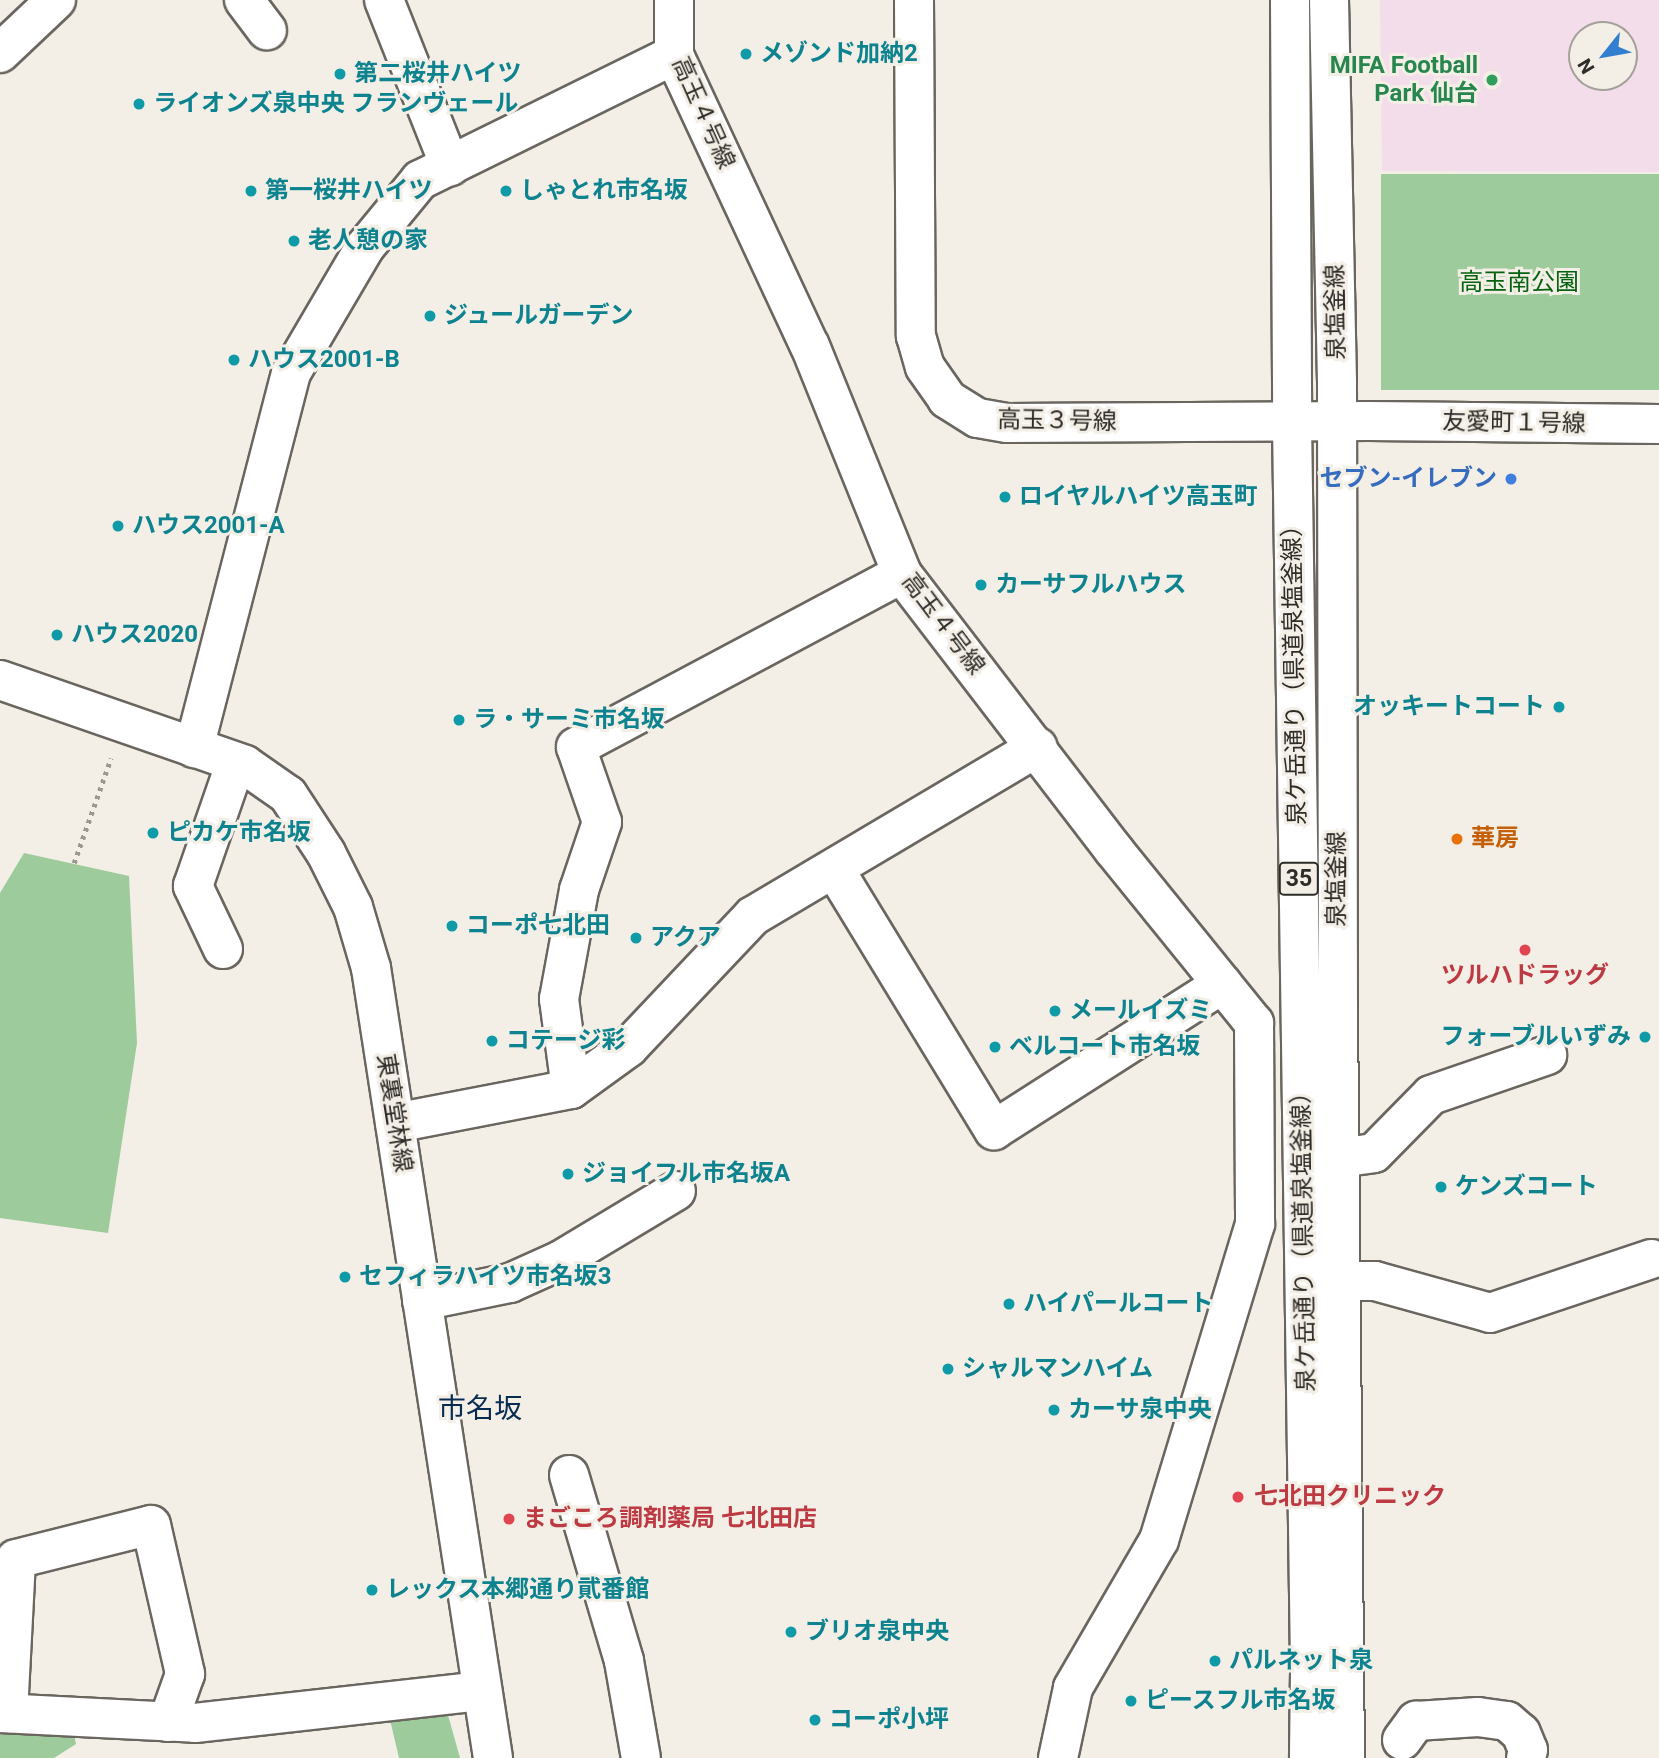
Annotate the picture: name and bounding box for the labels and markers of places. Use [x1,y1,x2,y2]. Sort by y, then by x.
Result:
place label: メゾンド加納2 [760,40,918,68]
marker: メゾンド加納2 [738,46,754,62]
place label: MIFA Football Park 仙台 [1330,52,1478,108]
place label: 第二桜井ハイツ [354,60,522,88]
marker: 第二桜井ハイツ [332,66,348,82]
marker: MIFA Football Park 仙台 [1484,72,1500,88]
place label: ライオンズ泉中央 フランヴェール [153,90,519,118]
marker: ライオンズ泉中央 フランヴェール [131,96,147,112]
place label: 第一桜井ハイツ [265,177,433,205]
place label: しゃとれ市名坂 [520,177,688,205]
marker: 第一桜井ハイツ [243,183,259,199]
marker: しゃとれ市名坂 [498,183,514,199]
place label: 老人憩の家 [308,227,428,255]
marker: 老人憩の家 [286,233,302,249]
place label: ジュールガーデン [444,302,636,330]
marker: ジュールガーデン [422,308,438,324]
place label: ハウス2001-B [248,346,400,374]
marker: ハウス2001-B [226,352,242,368]
place label: セブン-イレブン [1320,465,1497,493]
marker: セブン-イレブン [1503,471,1519,487]
place label: ロイヤルハイツ高玉町 [1019,483,1259,511]
marker: ロイヤルハイツ高玉町 [997,489,1013,505]
place label: ハウス2001-A [132,512,285,540]
marker: ハウス2001-A [110,518,126,534]
place label: カーサフルハウス [995,571,1187,599]
marker: カーサフルハウス [973,577,989,593]
place label: ハウス2020 [71,621,198,649]
marker: ハウス2020 [49,627,65,643]
place label: オッキートコート [1353,693,1545,721]
marker: オッキートコート [1551,699,1567,715]
place label: ラ・サーミ市名坂 [473,706,665,734]
marker: ラ・サーミ市名坂 [451,712,467,728]
place label: ピカケ市名坂 [167,819,311,847]
marker: ピカケ市名坂 [145,825,161,841]
place label: 華房 [1471,825,1519,853]
marker: 華房 [1449,831,1465,847]
place label: コーポ七北田 [466,912,610,940]
marker: コーポ七北田 [444,918,460,934]
place label: アクア [650,924,722,952]
marker: アクア [628,930,644,946]
marker: ツルハドラッグ [1517,942,1533,958]
place label: ツルハドラッグ [1441,962,1609,990]
place label: メールイズミ [1069,997,1213,1025]
marker: メールイズミ [1047,1003,1063,1019]
place label: フォーブルいずみ [1439,1023,1631,1051]
place label: コテージ彩 [506,1027,626,1055]
marker: フォーブルいずみ [1637,1029,1653,1045]
marker: コテージ彩 [484,1033,500,1049]
place label: ベルコート市名坂 [1009,1033,1201,1061]
marker: ベルコート市名坂 [987,1039,1003,1055]
place label: ジョイフル市名坂A [582,1160,790,1188]
marker: ジョイフル市名坂A [560,1166,576,1182]
place label: ケンズコート [1455,1173,1599,1201]
marker: ケンズコート [1433,1179,1449,1195]
place label: セフィラハイツ市名坂3 [359,1263,613,1291]
marker: セフィラハイツ市名坂3 [337,1269,353,1285]
place label: ハイパールコート [1023,1290,1215,1318]
marker: ハイパールコート [1001,1296,1017,1312]
place label: シャルマンハイム [962,1355,1154,1383]
marker: シャルマンハイム [940,1361,956,1377]
place label: カーサ泉中央 [1068,1396,1212,1424]
marker: カーサ泉中央 [1046,1402,1062,1418]
place label: 七北田クリニック [1254,1483,1446,1511]
marker: 七北田クリニック [1228,1487,1248,1507]
place label: まごころ調剤薬局 七北田店 [523,1505,817,1533]
marker: まごころ調剤薬局 七北田店 [501,1511,517,1527]
place label: レックス本郷通り貮番館 [386,1576,650,1604]
marker: レックス本郷通り貮番館 [364,1582,380,1598]
place label: ブリオ泉中央 [805,1618,949,1646]
marker: ブリオ泉中央 [783,1624,799,1640]
place label: パルネット泉 [1229,1647,1373,1675]
marker: パルネット泉 [1207,1653,1223,1669]
place label: ピースフル市名坂 [1145,1687,1337,1715]
marker: ピースフル市名坂 [1123,1693,1139,1709]
place label: コーポ小坪 [829,1706,949,1734]
marker: コーポ小坪 [807,1712,823,1728]

